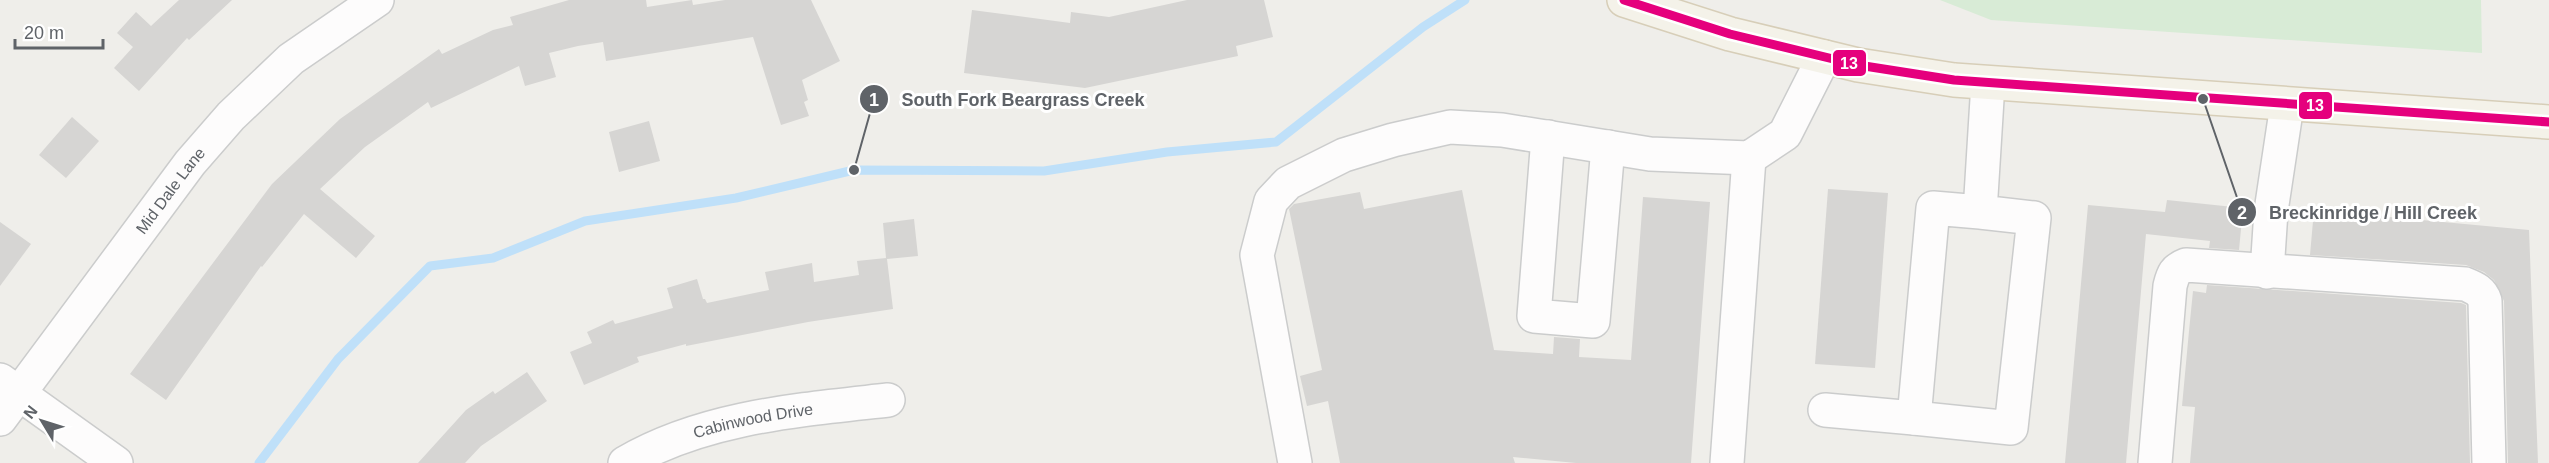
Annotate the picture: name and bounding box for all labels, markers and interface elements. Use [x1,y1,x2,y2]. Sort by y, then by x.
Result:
scale bar [15,12,104,50]
text: 20 m [24,23,64,43]
line badge: 13 [1832,49,1867,77]
text: 13 [1840,55,1858,72]
callout: South Fork Beargrass Creek [859,81,1156,117]
text: 1 [869,90,879,110]
text: South Fork Beargrass Creek [901,90,1146,110]
line badge: 13 [2298,91,2333,120]
text: 13 [2306,97,2324,114]
street label: Mid Dale Lane [133,144,209,237]
callout: Breckinridge / Hill Creek [2227,194,2490,230]
text: 2 [2237,203,2247,223]
text: Breckinridge / Hill Creek [2269,203,2478,223]
north arrow [12,391,72,451]
street label: Cabinwood Drive [691,401,814,441]
text: N [20,402,41,422]

